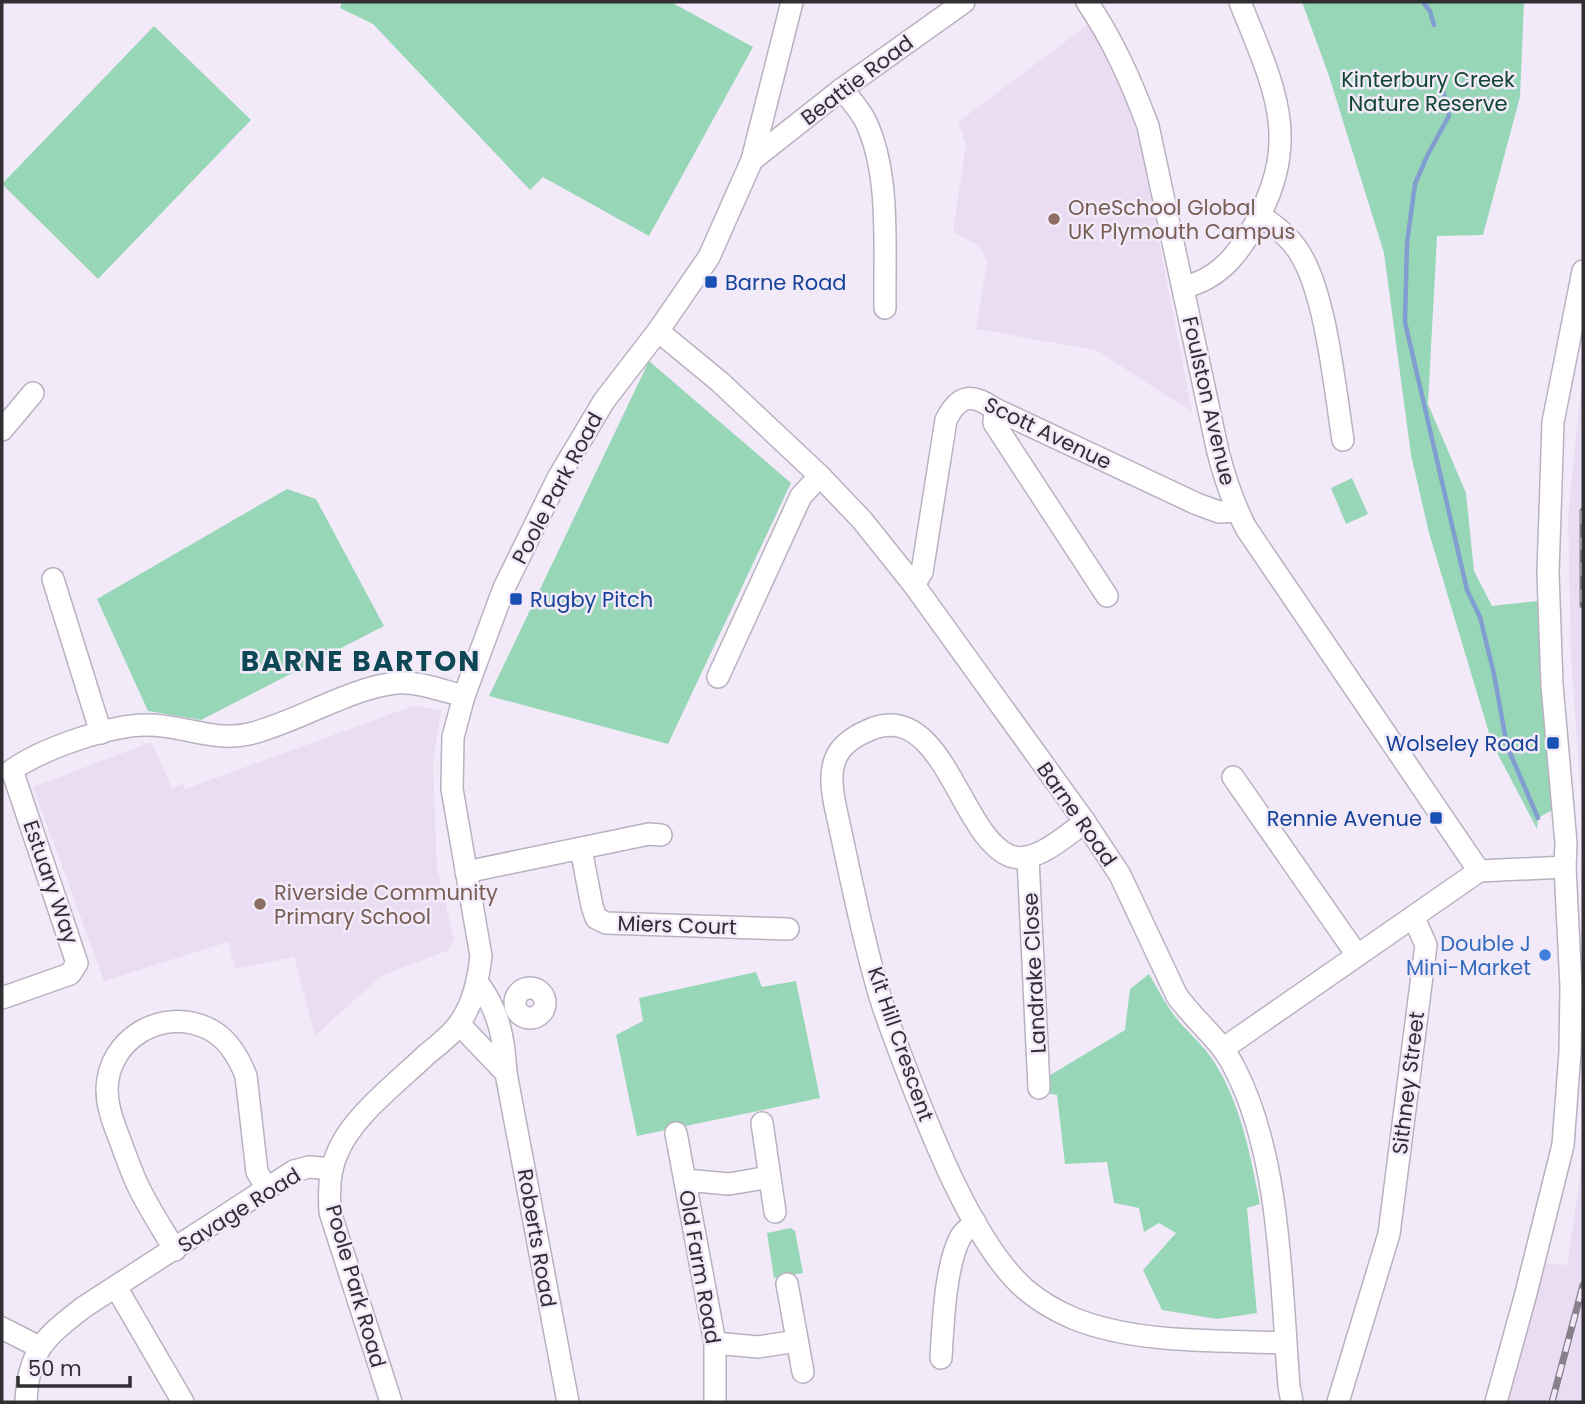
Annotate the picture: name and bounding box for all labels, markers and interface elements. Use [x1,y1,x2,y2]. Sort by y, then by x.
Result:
street label: Beattie Road [795,28,919,132]
park label: Kinterbury Creek Nature Reserve [1341,65,1515,118]
place label: OneSchool Global UK Plymouth Campus [1068,193,1295,246]
marker: OneSchool Global UK Plymouth Campus [1046,211,1062,227]
place label: Barne Road [725,268,847,297]
marker: Barne Road [703,274,719,290]
street label: Foulston Avenue [1175,314,1243,488]
street label: Scott Avenue [980,390,1116,476]
street label: Poole Park Road [505,407,609,569]
place label: Rugby Pitch [530,585,653,614]
marker: Rugby Pitch [508,591,524,607]
district label: BARNE BARTON [241,642,481,681]
place label: Wolseley Road [1386,729,1539,758]
marker: Wolseley Road [1545,735,1561,751]
street label: Barne Road [1030,756,1124,872]
place label: Rennie Avenue [1267,804,1422,833]
marker: Rennie Avenue [1428,810,1444,826]
street label: Estuary Way [16,816,86,948]
place label: Riverside Community Primary School [274,878,498,931]
street label: Landrake Close [1015,892,1053,1054]
marker: Riverside Community Primary School [252,896,268,912]
street label: Miers Court [617,908,737,942]
place label: Double J Mini-Market [1406,929,1531,982]
marker: Double J Mini-Market [1537,947,1553,963]
street label: Kit Hill Crescent [861,963,941,1125]
street label: Sithney Street [1385,1010,1431,1156]
street label: Savage Road [172,1161,306,1259]
street label: Roberts Road [511,1167,563,1309]
street label: Old Farm Road [672,1188,728,1346]
street label: Poole Park Road [319,1201,393,1371]
scale bar [18,1344,130,1388]
text: 50 m [28,1354,82,1383]

